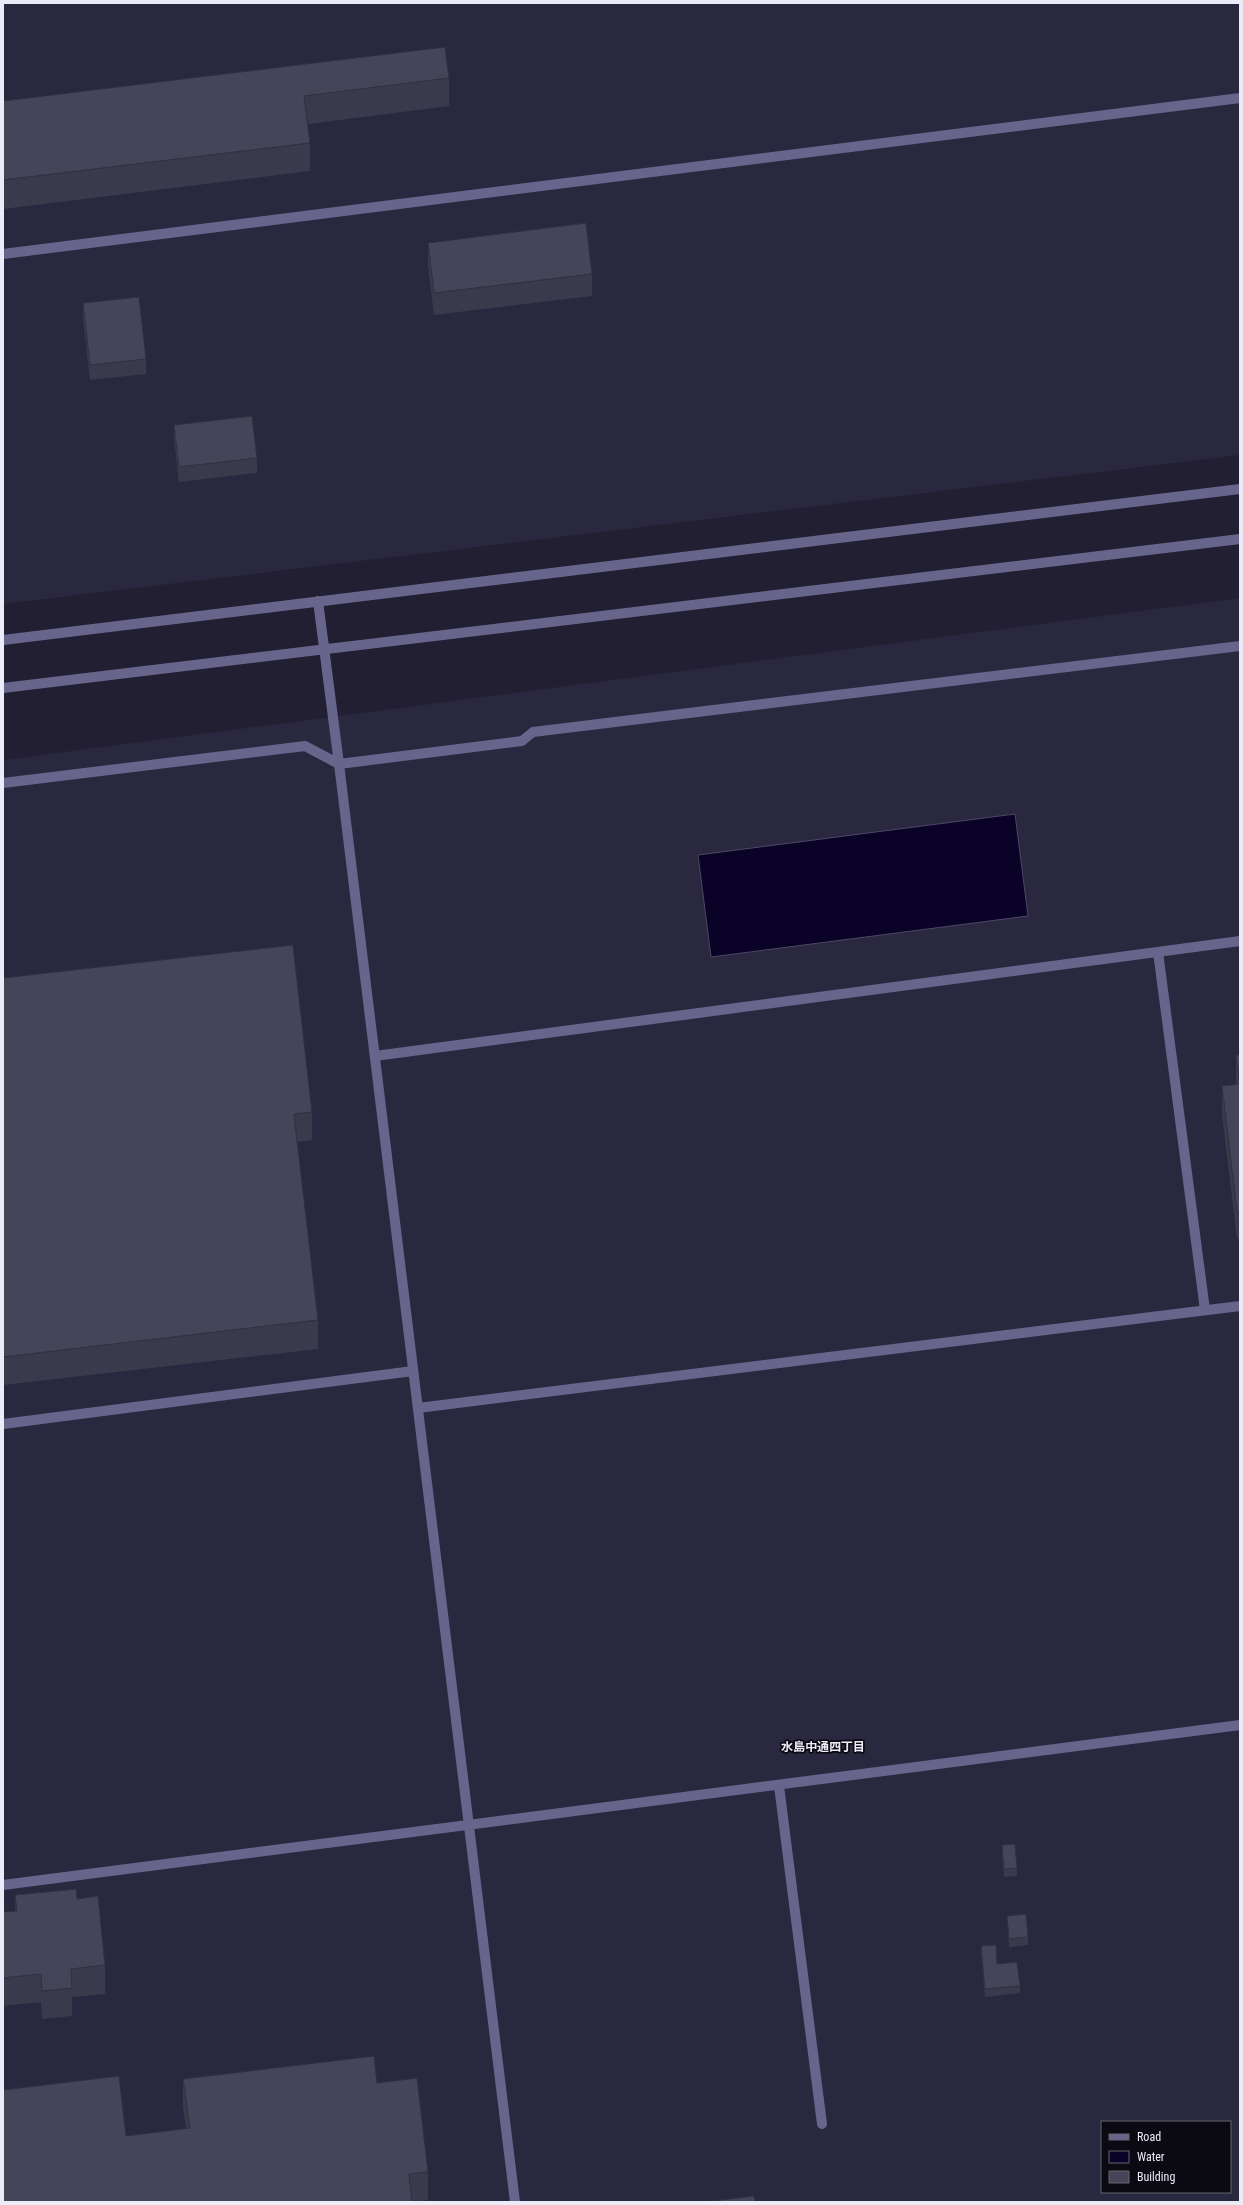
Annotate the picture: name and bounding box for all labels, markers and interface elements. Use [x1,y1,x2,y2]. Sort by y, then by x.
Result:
district label: 水島中通四丁目 [781,1740,865,1754]
legend [1101,2121,1231,2193]
text: Road [1137,2130,1161,2144]
text: Water [1137,2150,1165,2164]
text: Building [1137,2170,1175,2184]

